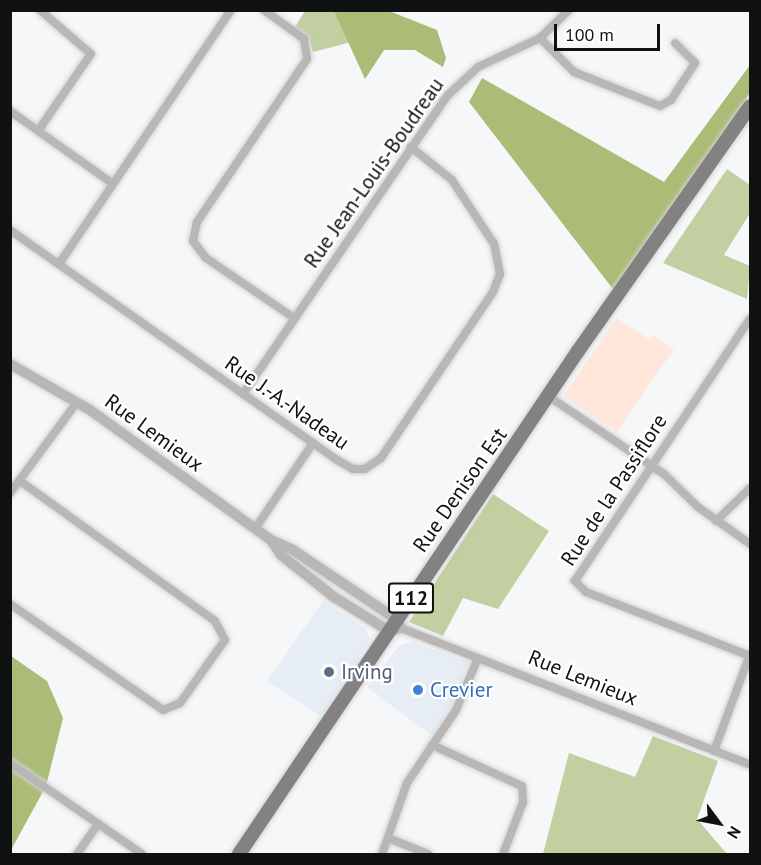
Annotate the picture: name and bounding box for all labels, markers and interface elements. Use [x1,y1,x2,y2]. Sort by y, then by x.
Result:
scale bar [557,12,664,50]
text: 100 m [565,23,614,46]
street label: Rue Jean-Louis-Boudreau [299,73,449,273]
street label: Rue J.-A.-Nadeau [220,351,354,455]
street label: Rue Lemieux [100,389,208,477]
street label: Rue de la Passiflore [556,409,672,571]
street label: Rue Denison Est [408,423,512,557]
road number: 112 [387,581,435,615]
street label: Rue Lemieux [525,645,641,711]
place label: Irving [341,659,393,685]
marker: Irving [322,665,336,679]
place label: Crevier [430,677,493,703]
marker: Crevier [411,683,425,697]
north arrow [689,793,749,853]
text: N [723,823,746,842]

